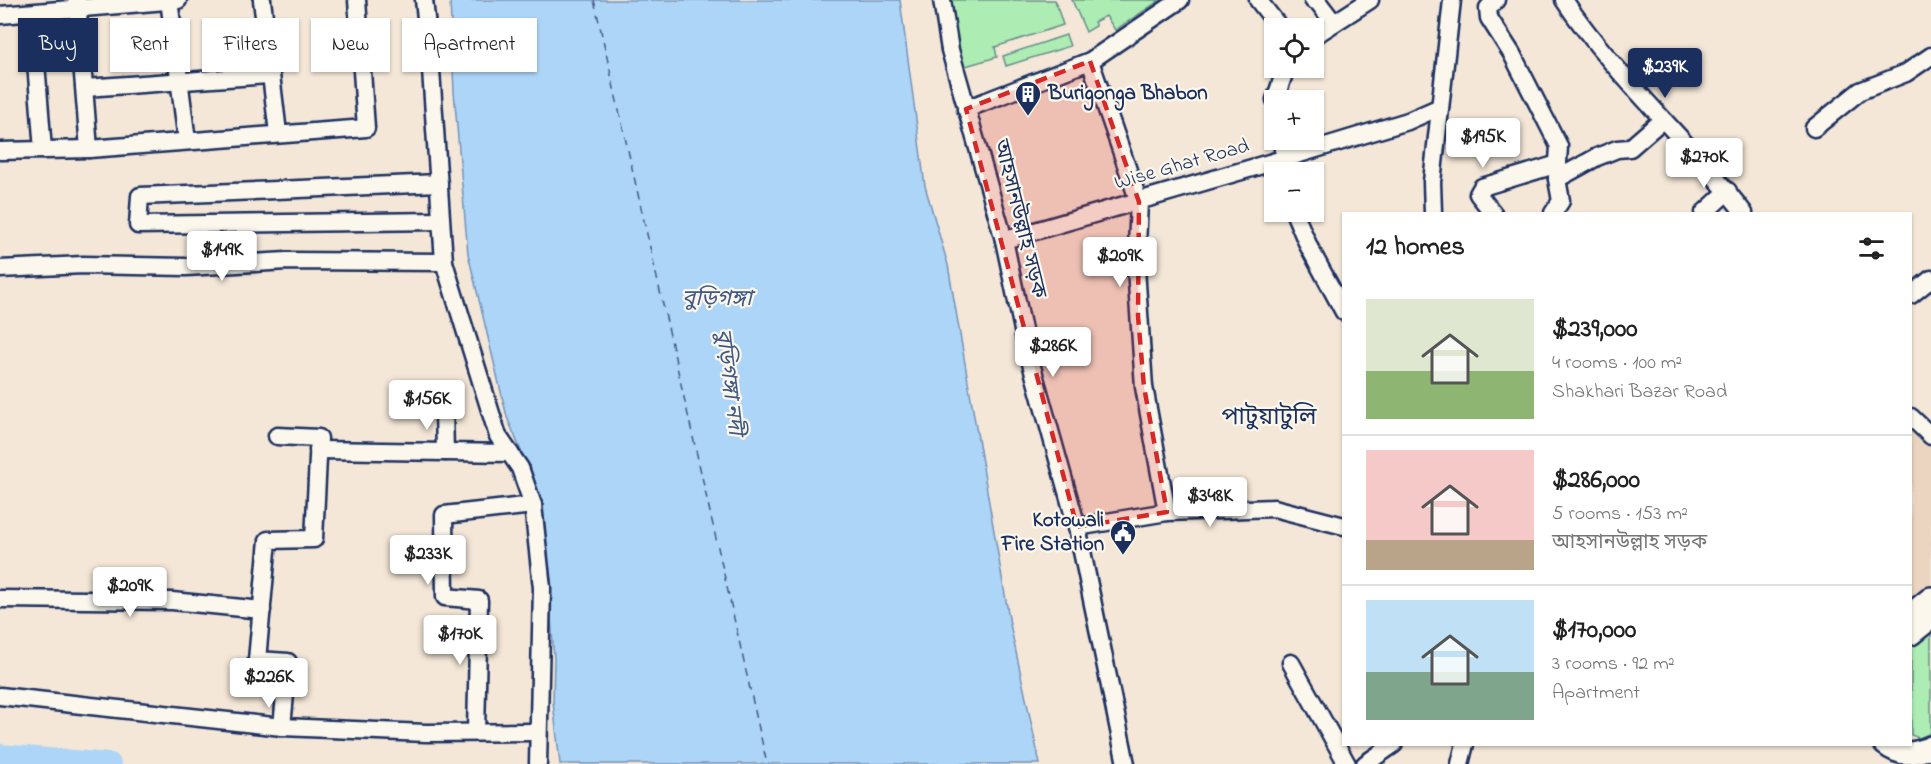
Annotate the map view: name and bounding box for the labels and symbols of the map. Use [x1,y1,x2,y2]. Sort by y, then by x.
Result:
pin: $239K [1623,48,1707,99]
building icon: Burigonga Bhabon [1013,79,1043,117]
place label: Burigonga Bhabon [1047,79,1208,111]
pin: $195K [1441,118,1525,169]
street label: Wise Ghat Road [1111,131,1253,199]
street label: আহসানউল্লাহ সড়ক [985,135,1054,303]
pin: $270K [1662,138,1746,189]
pin: $149K [180,231,264,282]
pin: $209K [1078,237,1162,288]
water label: বুড়িগঙ্গা [682,284,756,316]
water label: বুড়িগঙ্গা নদী [706,327,751,441]
pin: $286K [1011,327,1095,378]
pin: $156K [385,380,469,431]
district label: পাটুয়াটুলি [1221,401,1317,436]
pin: $348K [1168,477,1252,528]
place label: Kotowali Fire Station [1000,506,1104,560]
public building icon: Kotowali Fire Station [1108,518,1138,556]
pin: $233K [386,535,470,586]
pin: $209K [88,567,172,618]
pin: $170K [418,615,502,666]
pin: $226K [227,658,311,709]

